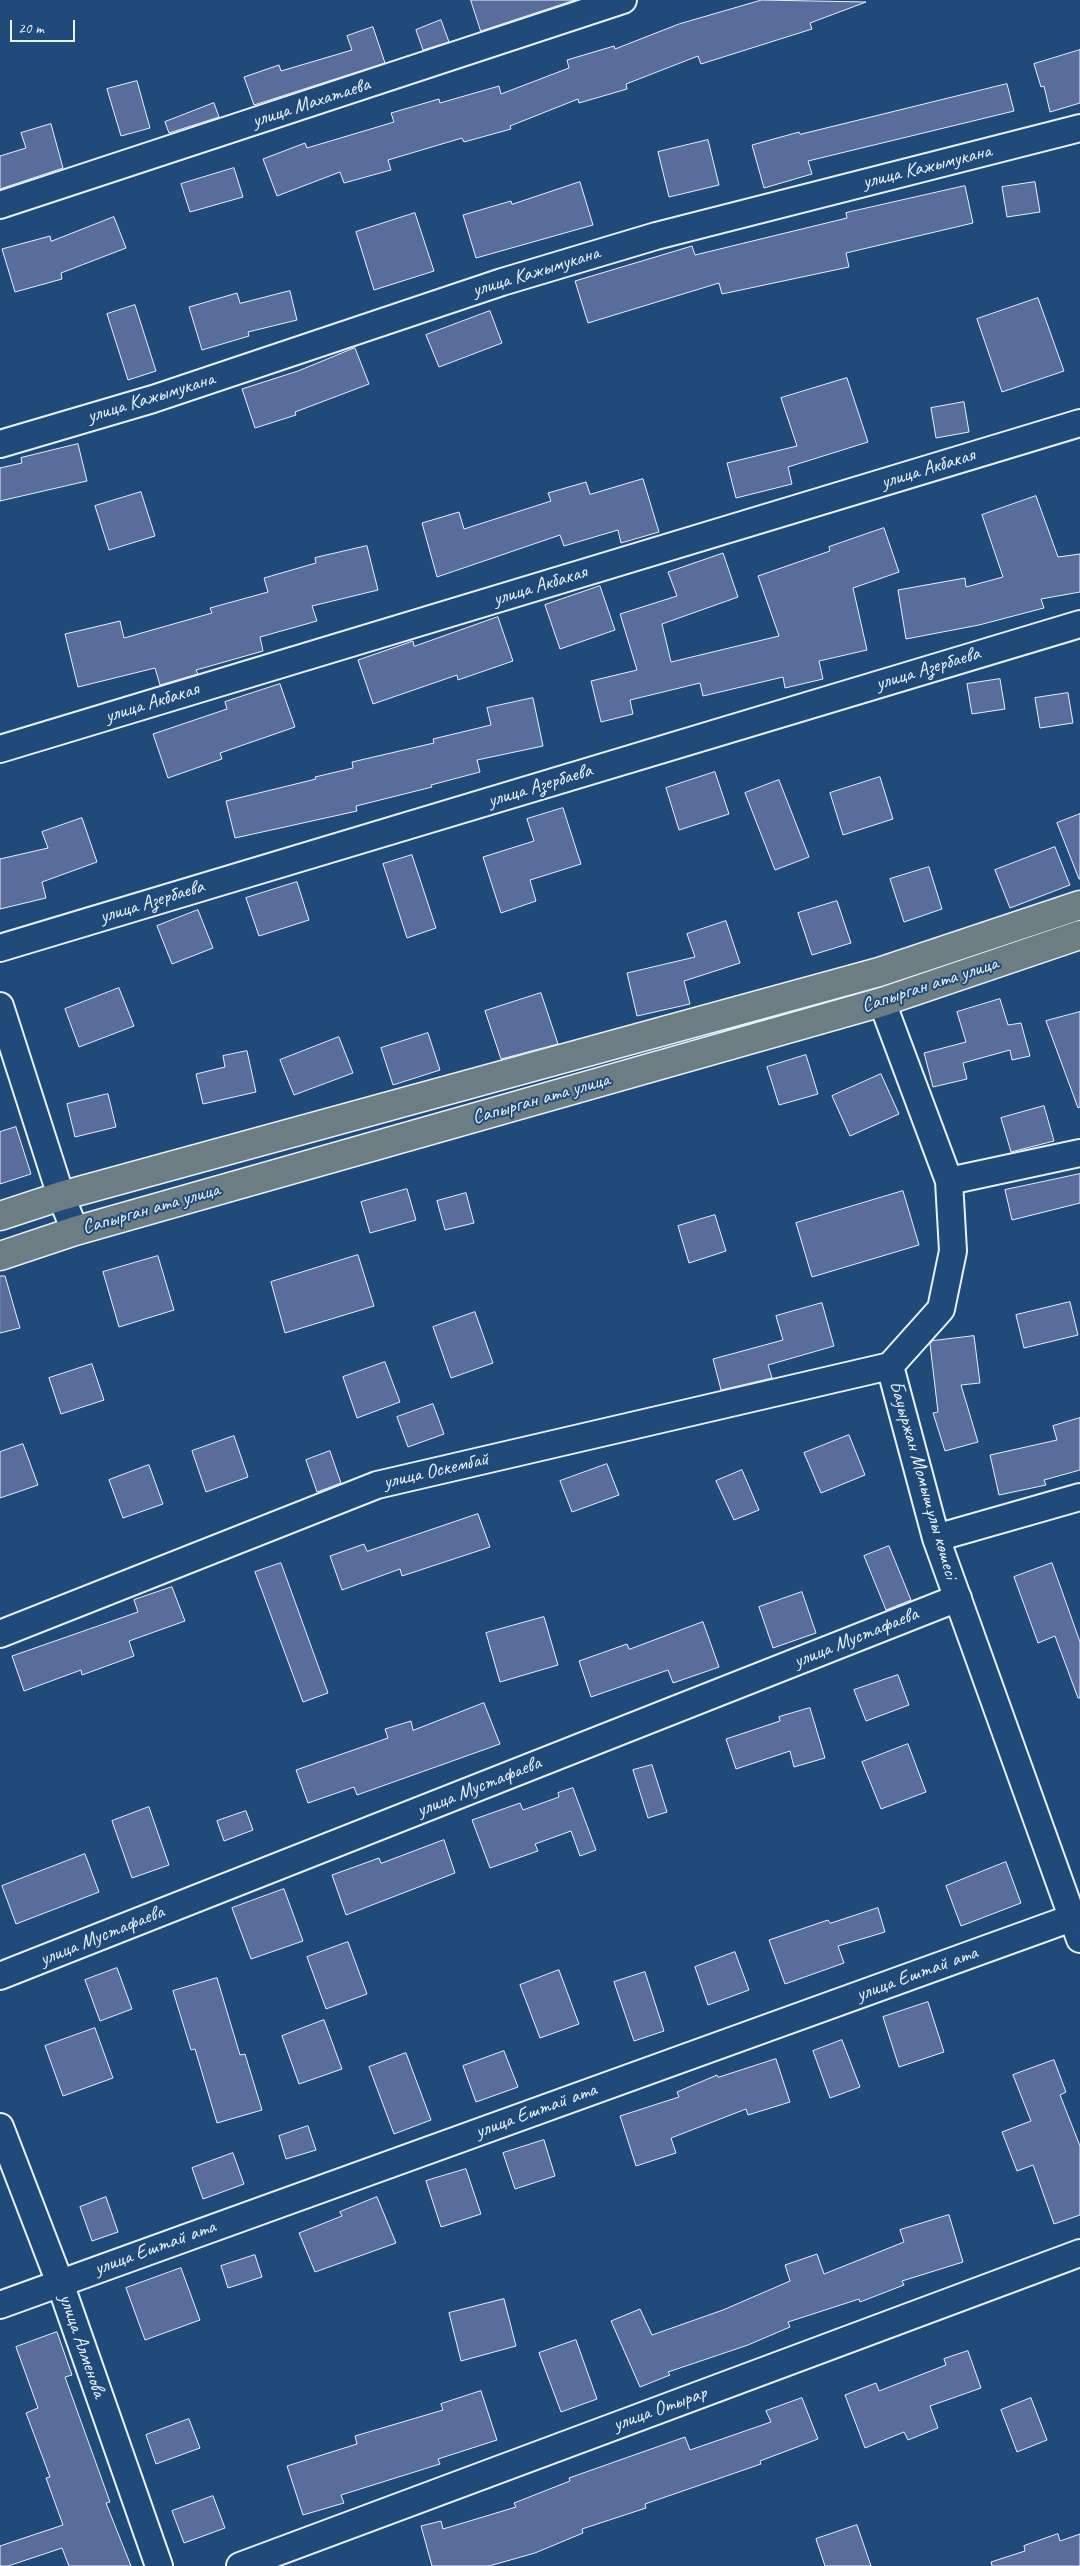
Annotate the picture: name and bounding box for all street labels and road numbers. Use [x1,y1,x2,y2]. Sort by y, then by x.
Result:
street label: улица Махатаева [249,73,373,133]
street label: улица Кажымукана [860,139,994,195]
street label: улица Кажымукана [469,241,603,303]
street label: улица Кажымукана [84,367,218,429]
street label: улица Акбакая [878,443,978,495]
street label: улица Акбакая [490,560,590,612]
street label: улица Азербаева [873,642,983,696]
street label: улица Акбакая [102,677,202,729]
street label: улица Азербаева [485,759,595,813]
street label: улица Азербаева [97,875,207,929]
street label: Сапырган ата улица [859,952,1001,1018]
street label: Сапырган ата улица [469,1068,613,1130]
street label: Сапырган ата улица [79,1178,223,1240]
street label: Бауыржан Момышұлы көшесі [883,1378,963,1582]
street label: улица Оскембай [381,1447,491,1495]
street label: улица Мустафаева [790,1602,922,1674]
street label: улица Мустафаева [413,1751,545,1823]
street label: улица Мустафаева [36,1900,168,1972]
street label: улица Ештай ата [853,1941,981,2007]
street label: улица Ештай ата [472,2078,600,2144]
street label: улица Ештай ата [91,2215,219,2281]
street label: улица Алменова [53,2291,111,2401]
street label: улица Отырар [610,2381,710,2437]

